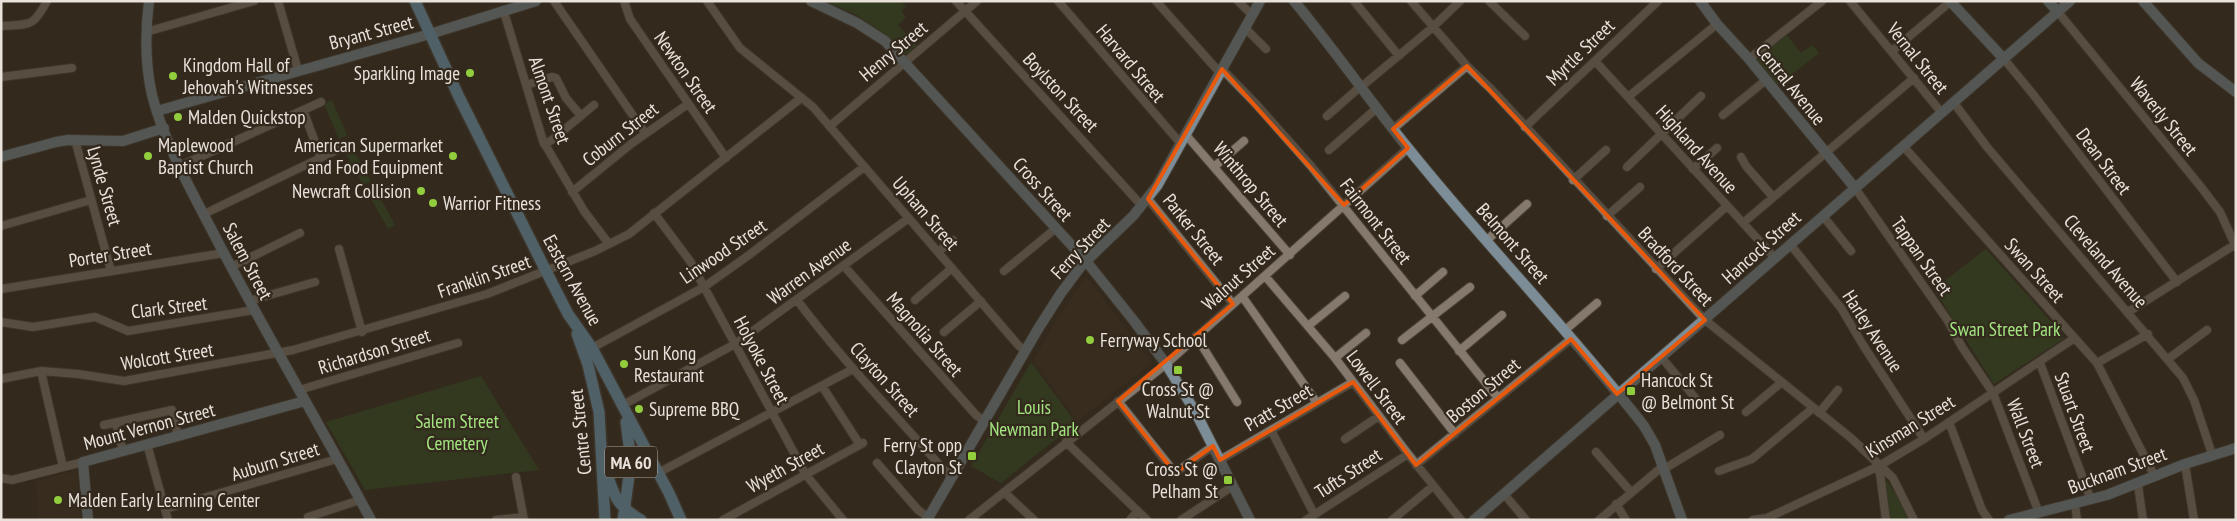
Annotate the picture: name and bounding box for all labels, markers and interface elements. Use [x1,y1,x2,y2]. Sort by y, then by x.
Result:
street label: Bryant Street [326,9,416,55]
street label: Myrtle Street [1541,13,1620,90]
street label: Henry Street [854,15,933,86]
street label: Vernal Street [1881,17,1954,99]
street label: Harvard Street [1091,19,1171,108]
street label: Newton Street [649,27,723,118]
street label: Central Avenue [1751,38,1831,130]
street label: Boylston Street [1018,47,1104,137]
place label: Kingdom Hall of Jehovah's Witnesses [182,53,313,99]
street label: Almont Street [524,53,576,148]
place label: Sparkling Image [354,61,460,85]
marker: Sparkling Image [464,67,476,79]
marker: Kingdom Hall of Jehovah's Witnesses [167,70,179,82]
street label: Waverly Street [2125,72,2204,161]
street label: Coburn Street [577,96,663,171]
street label: Highland Avenue [1651,100,1743,198]
place label: Malden Quickstop [188,105,305,129]
marker: Malden Quickstop [172,111,184,123]
street label: Dean Street [2071,123,2137,200]
place label: Maplewood Baptist Church [158,133,253,179]
place label: American Supermarket and Food Equipment [295,133,444,179]
street label: Winthrop Street [1208,137,1294,232]
street label: Lynde Street [82,144,128,229]
marker: Maplewood Baptist Church [142,150,154,162]
marker: American Supermarket and Food Equipment [447,150,459,162]
street label: Cross Street [1008,152,1079,227]
street label: Upham Street [887,171,965,255]
street label: Fairmont Street [1335,173,1417,269]
place label: Newcraft Collision [292,179,411,203]
marker: Newcraft Collision [415,185,427,197]
street label: Parker Street [1158,189,1230,270]
place label: Warrior Fitness [443,191,541,215]
marker: Warrior Fitness [427,197,439,209]
street label: Belmont Street [1472,198,1555,289]
street label: Hancock Street [1717,205,1806,289]
street label: Cleveland Avenue [2059,209,2153,313]
street label: Ferry Street [1045,211,1115,284]
street label: Tappan Street [1886,212,1958,301]
street label: Linwood Street [675,213,772,289]
street label: Salem Street [218,218,279,304]
street label: Bradford Street [1633,221,1719,311]
street label: Eastern Avenue [538,230,608,330]
street label: Warren Avenue [762,232,856,309]
street label: Swan Street [2000,233,2071,308]
street label: Porter Street [67,236,154,272]
street label: Walnut Street [1196,238,1280,315]
street label: Franklin Street [434,249,534,303]
street label: Harley Avenue [1838,285,1908,377]
street label: Magnolia Street [882,287,969,382]
street label: Clark Street [130,290,209,324]
street label: Holyoke Street [729,312,796,409]
park label: Swan Street Park [1950,317,2061,341]
street label: Richardson Street [315,322,434,379]
place label: Ferryway School [1100,328,1208,352]
marker: Ferryway School [1084,334,1096,346]
street label: Clayton Street [845,336,925,422]
street label: Wolcott Street [119,337,216,375]
place label: Sun Kong Restaurant [634,341,705,387]
street label: Lowell Street [1341,345,1413,429]
street label: Boston Street [1441,352,1525,428]
marker: Sun Kong Restaurant [618,358,630,370]
marker: Cross St @ Walnut St [1172,364,1184,376]
place label: Hancock St @ Belmont St [1641,368,1735,414]
street label: Stuart Street [2049,369,2101,456]
place label: Cross St @ Walnut St [1142,377,1214,423]
street label: Pratt Street [1240,378,1317,436]
marker: Hancock St @ Belmont St [1625,385,1637,397]
street label: Centre Street [563,387,596,476]
street label: Kinsman Street [1861,389,1959,463]
park label: Louis Newman Park [989,395,1079,441]
street label: Wall Street [2002,395,2050,472]
street label: Mount Vernon Street [81,397,218,455]
place label: Supreme BBQ [649,397,740,421]
marker: Supreme BBQ [633,403,645,415]
park label: Salem Street Cemetery [415,409,500,455]
place label: Ferry St opp Clayton St [883,433,963,479]
street label: Auburn Street [228,436,323,486]
street label: Wyeth Street [742,436,828,498]
street label: Bucknam Street [2065,441,2170,499]
street label: Tufts Street [1310,442,1387,503]
road number: MA 60 [605,447,657,478]
marker: Ferry St opp Clayton St [966,450,978,462]
place label: Cross St @ Pelham St [1146,457,1219,503]
marker: Cross St @ Pelham St [1222,474,1234,486]
place label: Malden Early Learning Center [68,488,261,512]
marker: Malden Early Learning Center [52,494,64,506]

